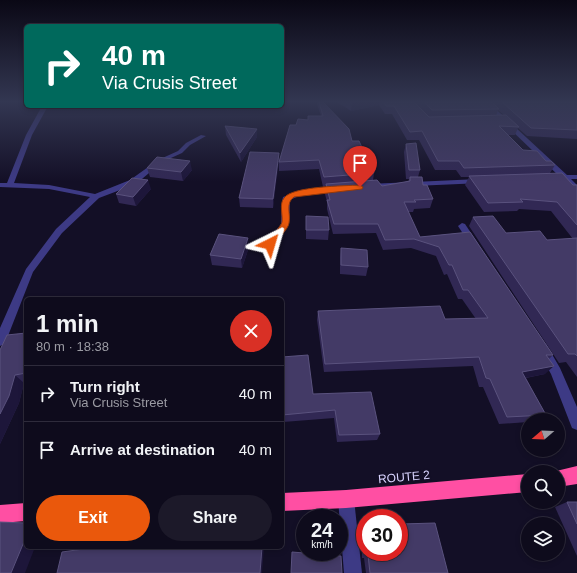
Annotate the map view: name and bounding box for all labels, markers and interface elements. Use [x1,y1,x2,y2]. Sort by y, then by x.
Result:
icon: right [36,40,88,92]
text: 40 m [102,40,166,71]
text: Via Crusis Street [102,73,237,93]
pin [343,146,377,187]
icon: arrive [349,152,371,174]
position arrow [249,223,291,265]
text: 1 min [36,310,99,337]
button: close [230,310,272,352]
text: 80 m · 18:38 [36,339,109,354]
text: Turn right [70,378,140,395]
icon: right [36,383,58,405]
text: 40 m [239,385,272,402]
text: Via Crusis Street [70,395,167,410]
north arrow [521,413,565,457]
map controls [521,413,565,561]
icon: arrive [36,439,58,461]
text: Arrive at destination [70,441,215,458]
text: 40 m [239,441,272,458]
button: search [521,465,565,509]
street label: ROUTE 2 [377,468,431,486]
button: Exit [36,495,150,541]
button: Share [158,495,272,541]
speed limit sign: 30 [356,509,408,561]
button: layers [521,517,565,561]
text: 24 [311,519,333,541]
text: km/h [311,539,333,550]

